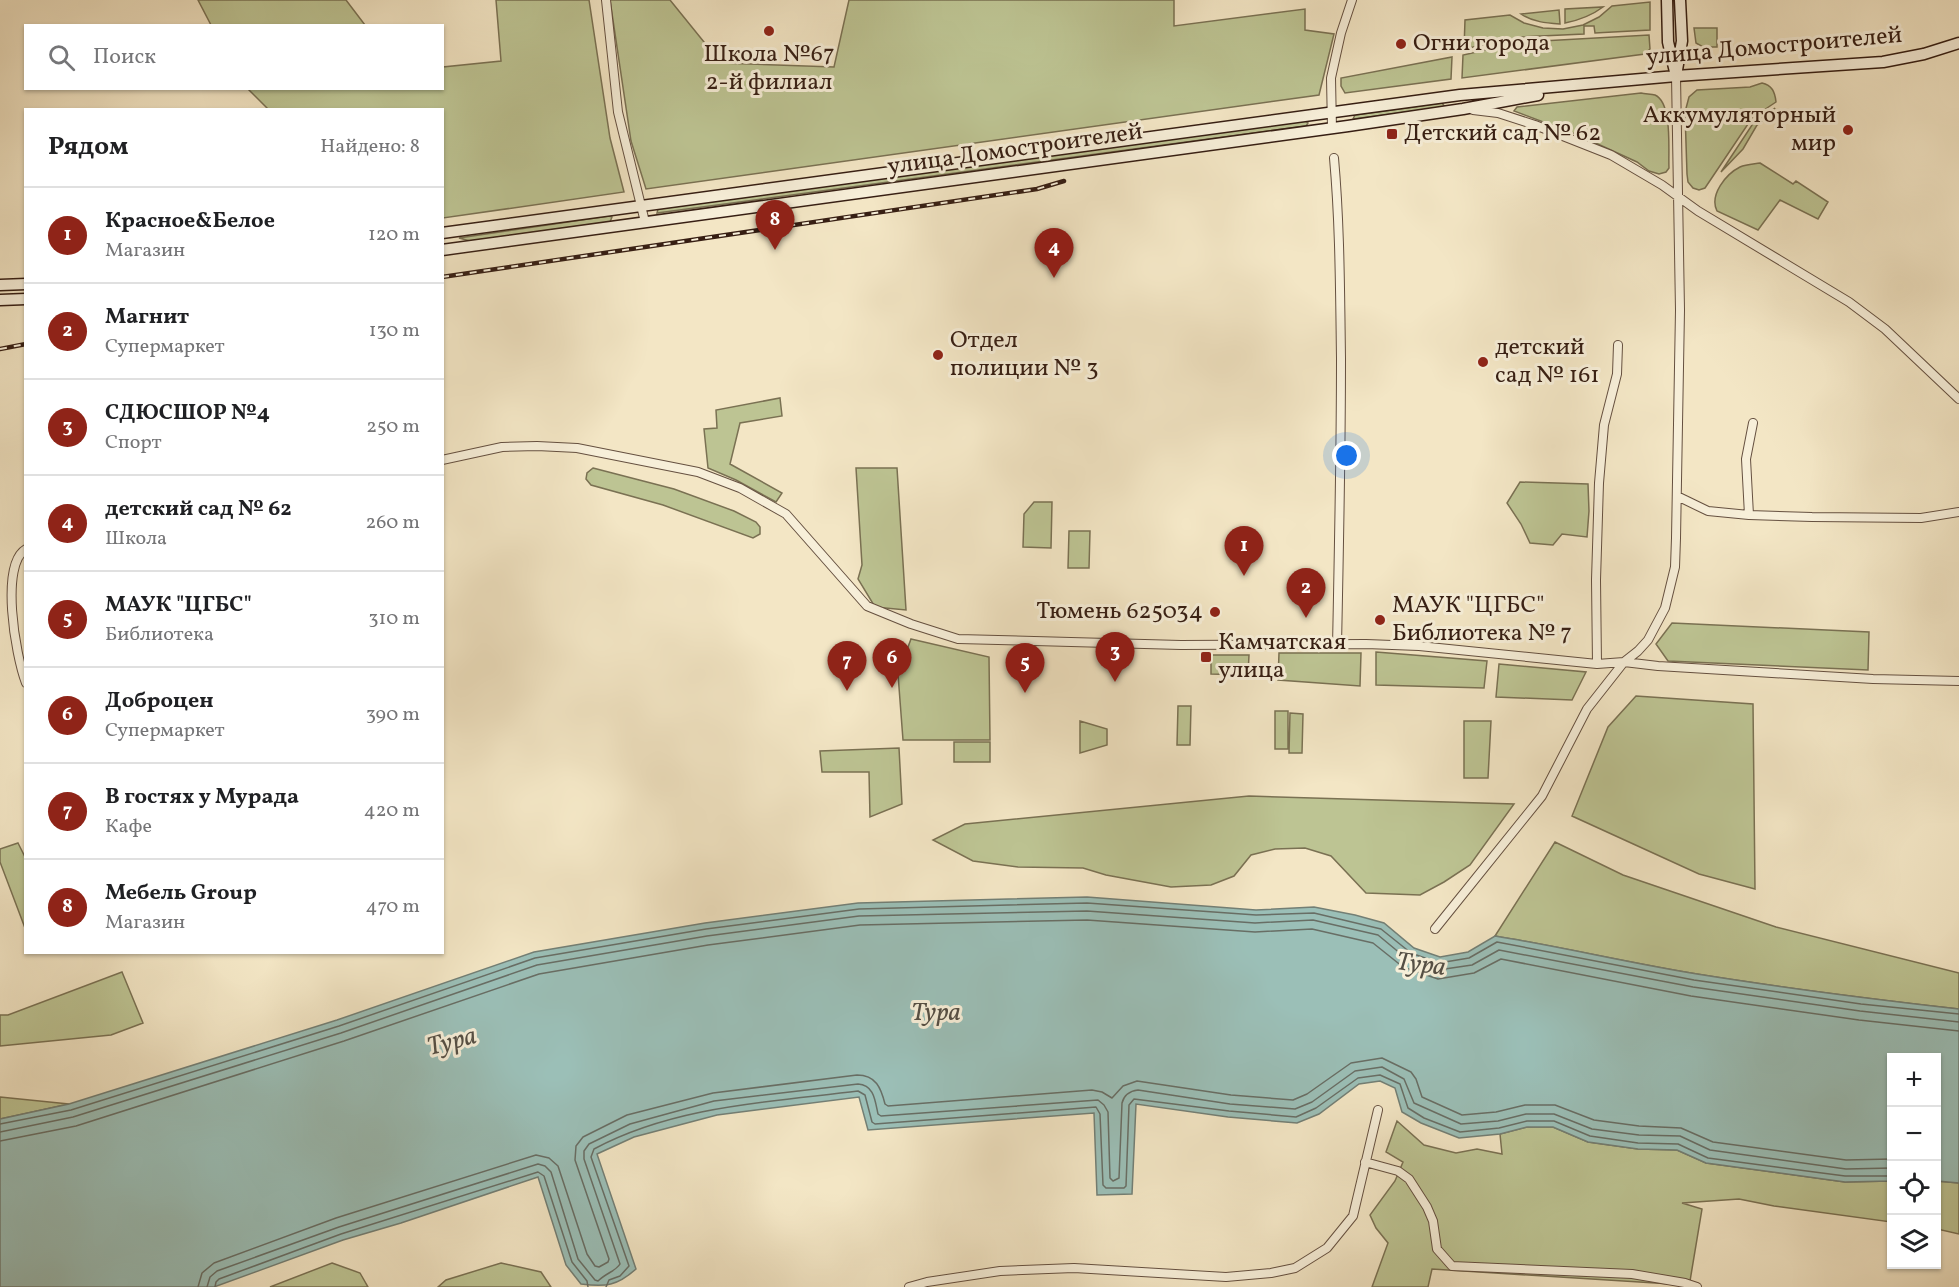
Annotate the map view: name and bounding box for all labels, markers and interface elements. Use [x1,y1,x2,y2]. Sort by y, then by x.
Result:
street label: улица Домостроителей [1644,19,1904,75]
search box [24,24,444,90]
marker: Школа №67 2-й филиал [762,24,776,38]
place label: Огни города [1413,27,1550,61]
marker: Огни города [1394,37,1408,51]
place label: Школа №67 2-й филиал [703,38,835,100]
icon: search [45,41,78,74]
text: Поиск [93,42,156,73]
place label: Аккумуляторный мир [1643,99,1836,161]
street label: улица Домостроителей [885,115,1145,185]
place label: Детский сад № 62 [1404,117,1601,151]
marker: Аккумуляторный мир [1841,123,1855,137]
marker: Детский сад № 62 [1385,127,1399,141]
text: Рядом [48,129,128,165]
text: Найдено: 8 [320,133,420,161]
pin: 8 [756,200,794,250]
text: Красное&Белое [105,206,275,237]
text: 1 [63,221,72,249]
text: 120 m [368,221,420,249]
pin: 4 [1034,228,1074,278]
text: Магазин [105,237,185,265]
text: Магнит [105,302,189,333]
text: 2 [62,317,73,345]
text: 130 m [369,317,420,345]
place label: Отдел полиции № 3 [950,324,1099,386]
place label: детский сад № 161 [1495,331,1600,393]
text: Супермаркет [105,333,225,361]
marker: Отдел полиции № 3 [931,348,945,362]
marker: детский сад № 161 [1476,355,1490,369]
text: СДЮСШОР №4 [105,398,270,429]
text: 3 [62,413,73,441]
text: 250 m [366,413,420,441]
text: Спорт [105,429,162,457]
your location [1332,441,1361,470]
text: детский сад № 62 [105,494,292,525]
text: 4 [61,509,74,537]
text: 260 m [365,509,420,537]
text: Школа [105,525,167,553]
pin: 1 [1224,526,1264,576]
pin: 2 [1286,568,1326,618]
place label: МАУК "ЦГБС" Библиотека № 7 [1392,589,1572,651]
text: МАУК "ЦГБС" [105,590,252,621]
place label: Тюмень 625034 [1036,595,1203,629]
text: 5 [63,605,72,633]
text: 310 m [368,605,420,633]
marker: Тюмень 625034 [1208,605,1222,619]
marker: МАУК "ЦГБС" Библиотека № 7 [1373,613,1387,627]
text: Библиотека [105,621,214,649]
place label: Камчатская улица [1218,626,1346,688]
pin: 3 [1096,632,1134,682]
pin: 6 [872,638,912,688]
pin: 7 [828,642,866,691]
pin: 5 [1006,644,1044,693]
marker: Камчатская улица [1199,650,1213,664]
text: Доброцен [105,686,214,717]
text: 6 [62,701,73,729]
text: 390 m [366,701,420,729]
text: Супермаркет [105,717,225,745]
text: В гостях у Мурада [105,782,299,813]
text: 7 [63,797,72,825]
text: 420 m [364,797,420,825]
text: Кафе [105,813,152,841]
text: Мебель Group [105,878,257,909]
text: 8 [62,893,73,921]
text: 470 m [365,893,420,921]
text: Магазин [105,909,185,937]
water label: Тура [1394,944,1448,986]
water label: Тура [911,995,961,1031]
water label: Тура [423,1018,481,1066]
map controls [1887,1053,1941,1269]
button: + [1887,1053,1941,1107]
button: − [1887,1107,1941,1161]
button: locate [1887,1161,1941,1215]
button: layers [1887,1215,1941,1269]

